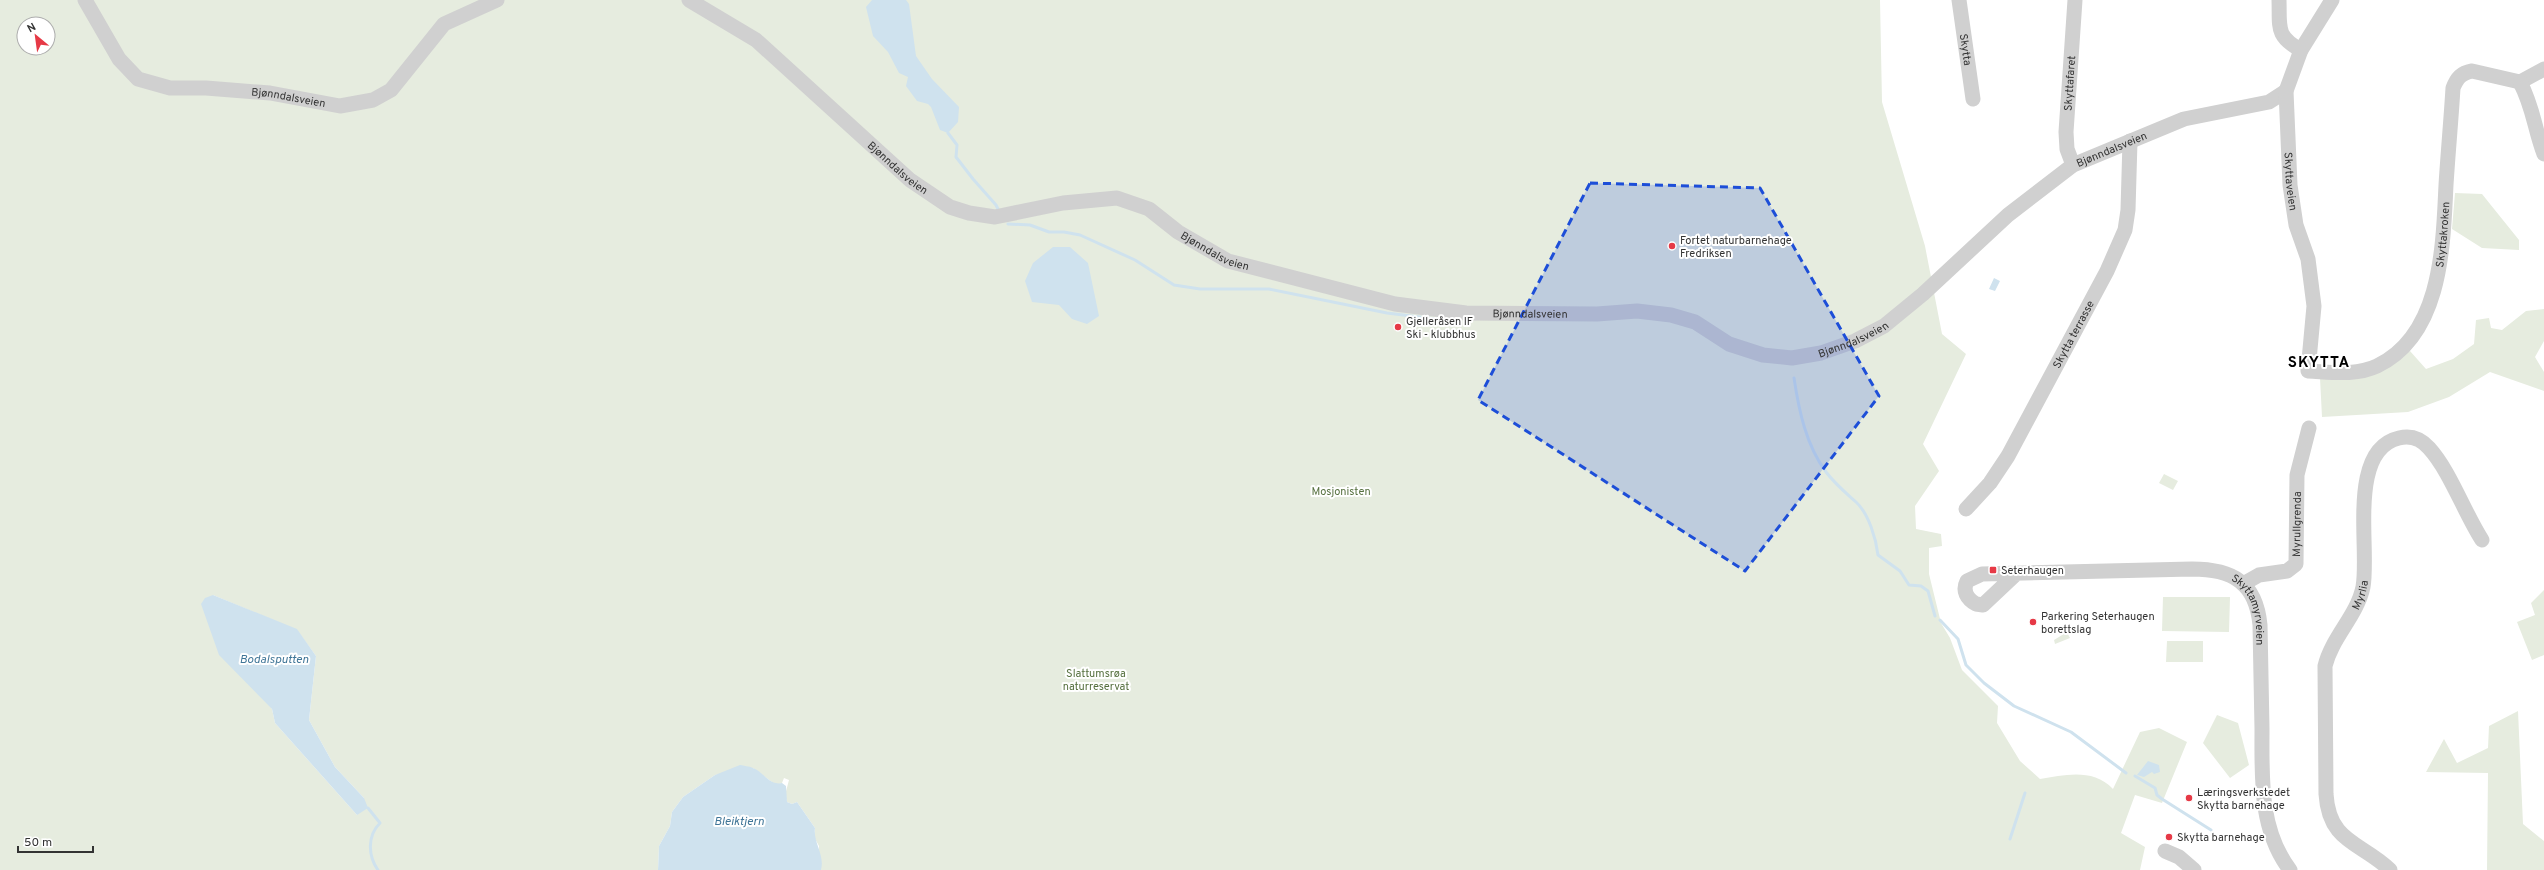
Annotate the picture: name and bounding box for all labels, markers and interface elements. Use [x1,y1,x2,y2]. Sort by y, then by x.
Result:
north arrow [16,16,56,56]
text: N [25,20,38,36]
street label: Skytta [1956,33,1974,67]
street label: Skyttafaret [2061,55,2079,112]
street label: Bjønndalsveien [251,86,327,111]
street label: Bjønndalsveien [2074,129,2149,171]
street label: Bjønndalsveien [864,139,930,198]
street label: Skyttaveien [2281,152,2300,212]
street label: Skyttakroken [2433,201,2453,269]
street label: Bjønndalsveien [1178,229,1250,274]
place label: Fortet naturbarnehage Fredriksen [1680,234,1792,261]
marker: Fortet naturbarnehage Fredriksen [1667,241,1677,251]
street label: Skytta terrasse [2050,298,2098,371]
street label: Bjønndalsveien [1492,307,1568,322]
place label: Gjelleråsen IF Ski - klubbhus [1406,315,1476,342]
street label: Bjønndalsveien [1816,319,1892,361]
marker: Gjelleråsen IF Ski - klubbhus [1393,322,1403,332]
district label: SKYTTA [2288,354,2350,373]
park label: Mosjonisten [1311,485,1371,499]
street label: Myrullgrenda [2290,491,2305,557]
place label: Seterhaugen [2001,564,2064,578]
marker: Seterhaugen [1988,565,1998,575]
street label: Skyttamyrveien [2229,571,2266,646]
street label: Myrlia [2349,579,2372,613]
place label: Parkering Seterhaugen borettslag [2041,610,2155,637]
marker: Parkering Seterhaugen borettslag [2028,617,2038,627]
water label: Bodalsputten [239,652,309,668]
park label: Slattumsrøa naturreservat [1063,667,1129,694]
place label: Læringsverkstedet Skytta barnehage [2197,786,2290,813]
marker: Læringsverkstedet Skytta barnehage [2184,793,2194,803]
water label: Bleiktjern [714,814,765,830]
scale bar [18,828,93,854]
place label: Skytta barnehage [2177,831,2265,845]
marker: Skytta barnehage [2164,832,2174,842]
text: 50 m [24,835,52,851]

